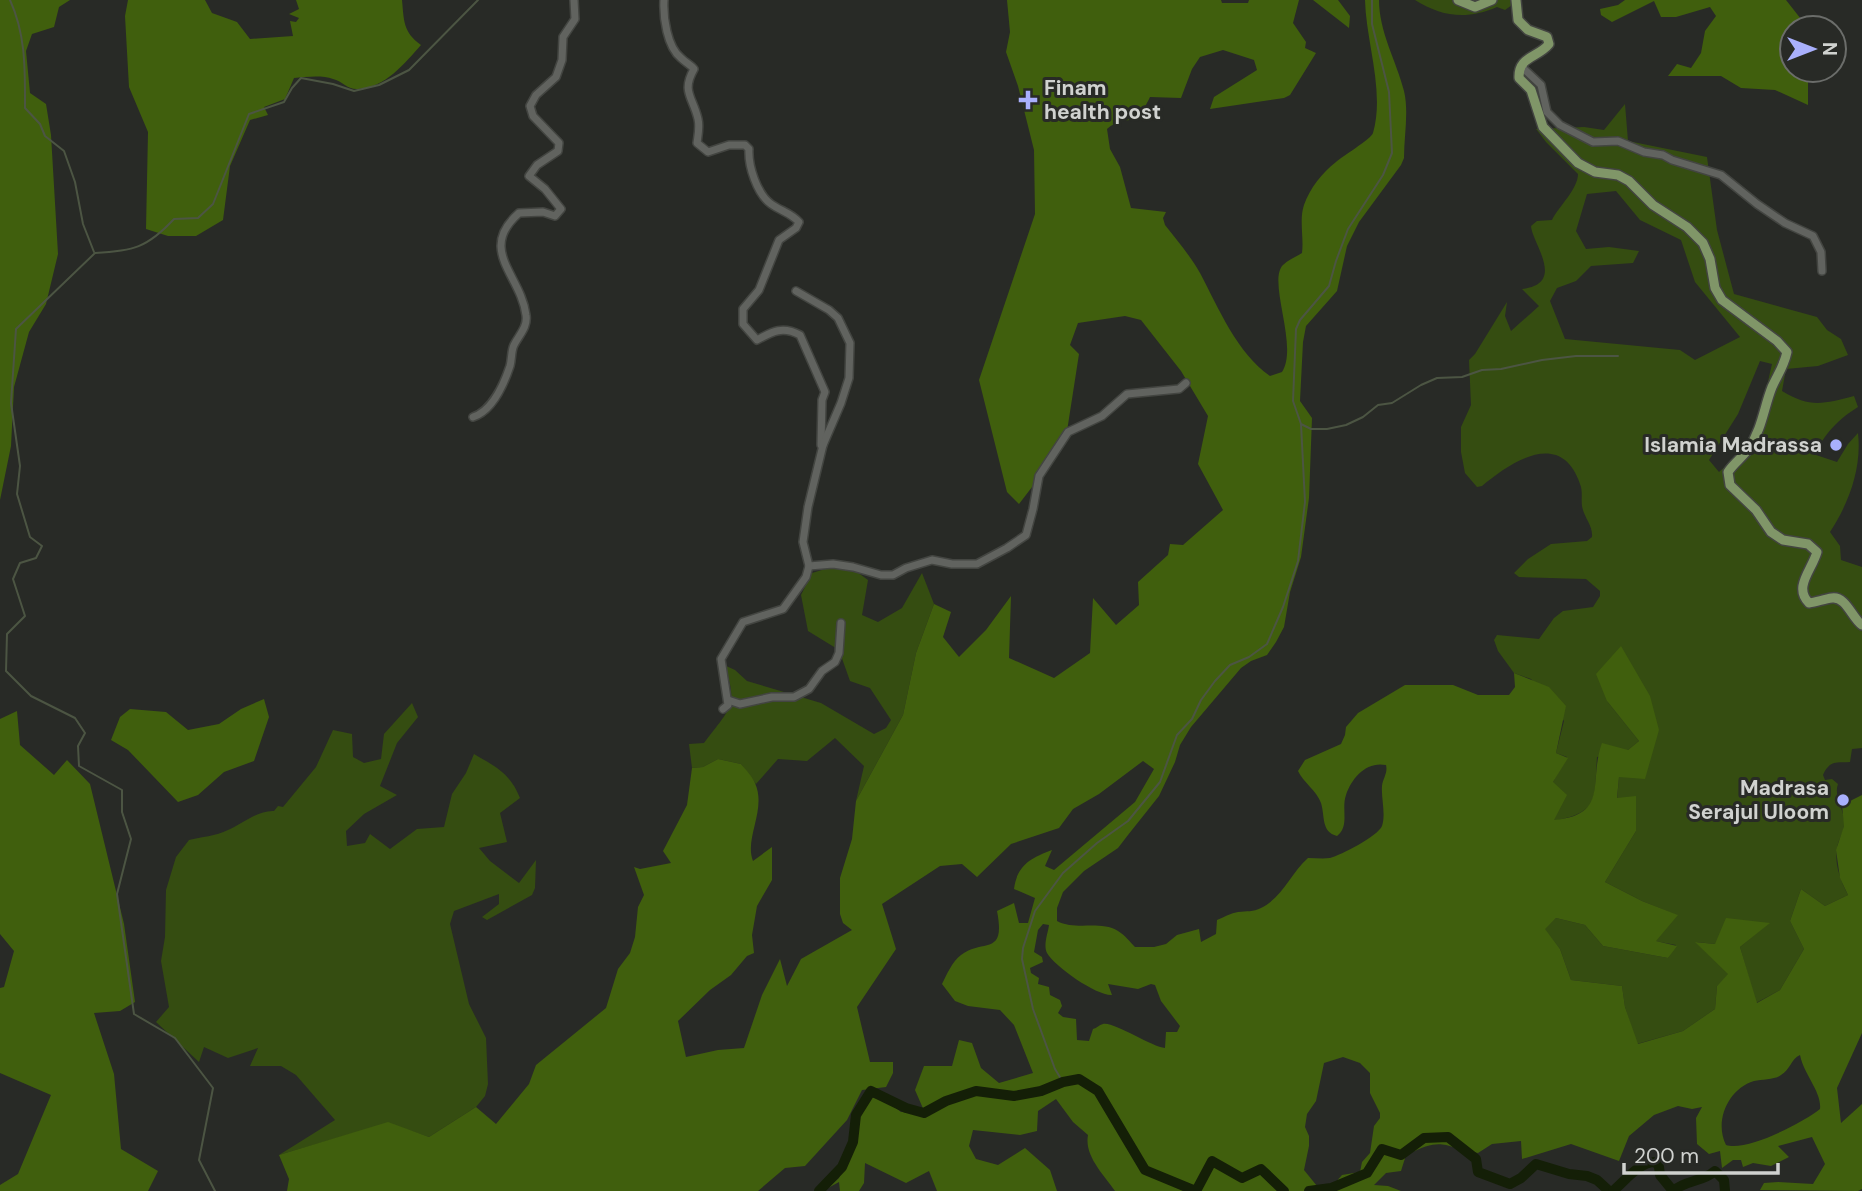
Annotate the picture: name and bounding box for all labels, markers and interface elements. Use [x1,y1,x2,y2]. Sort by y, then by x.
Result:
north arrow [1778,14,1848,84]
text: N [1817,42,1842,56]
place label: Finam health post [1044,74,1161,126]
marker: Finam health post [1018,90,1038,110]
place label: Islamia Madrassa [1644,431,1822,459]
marker: Islamia Madrassa [1828,437,1844,453]
place label: Madrasa Serajul Uloom [1688,774,1829,826]
marker: Madrasa Serajul Uloom [1835,792,1851,808]
scale bar [1624,1132,1778,1176]
text: 200 m [1634,1142,1699,1170]

